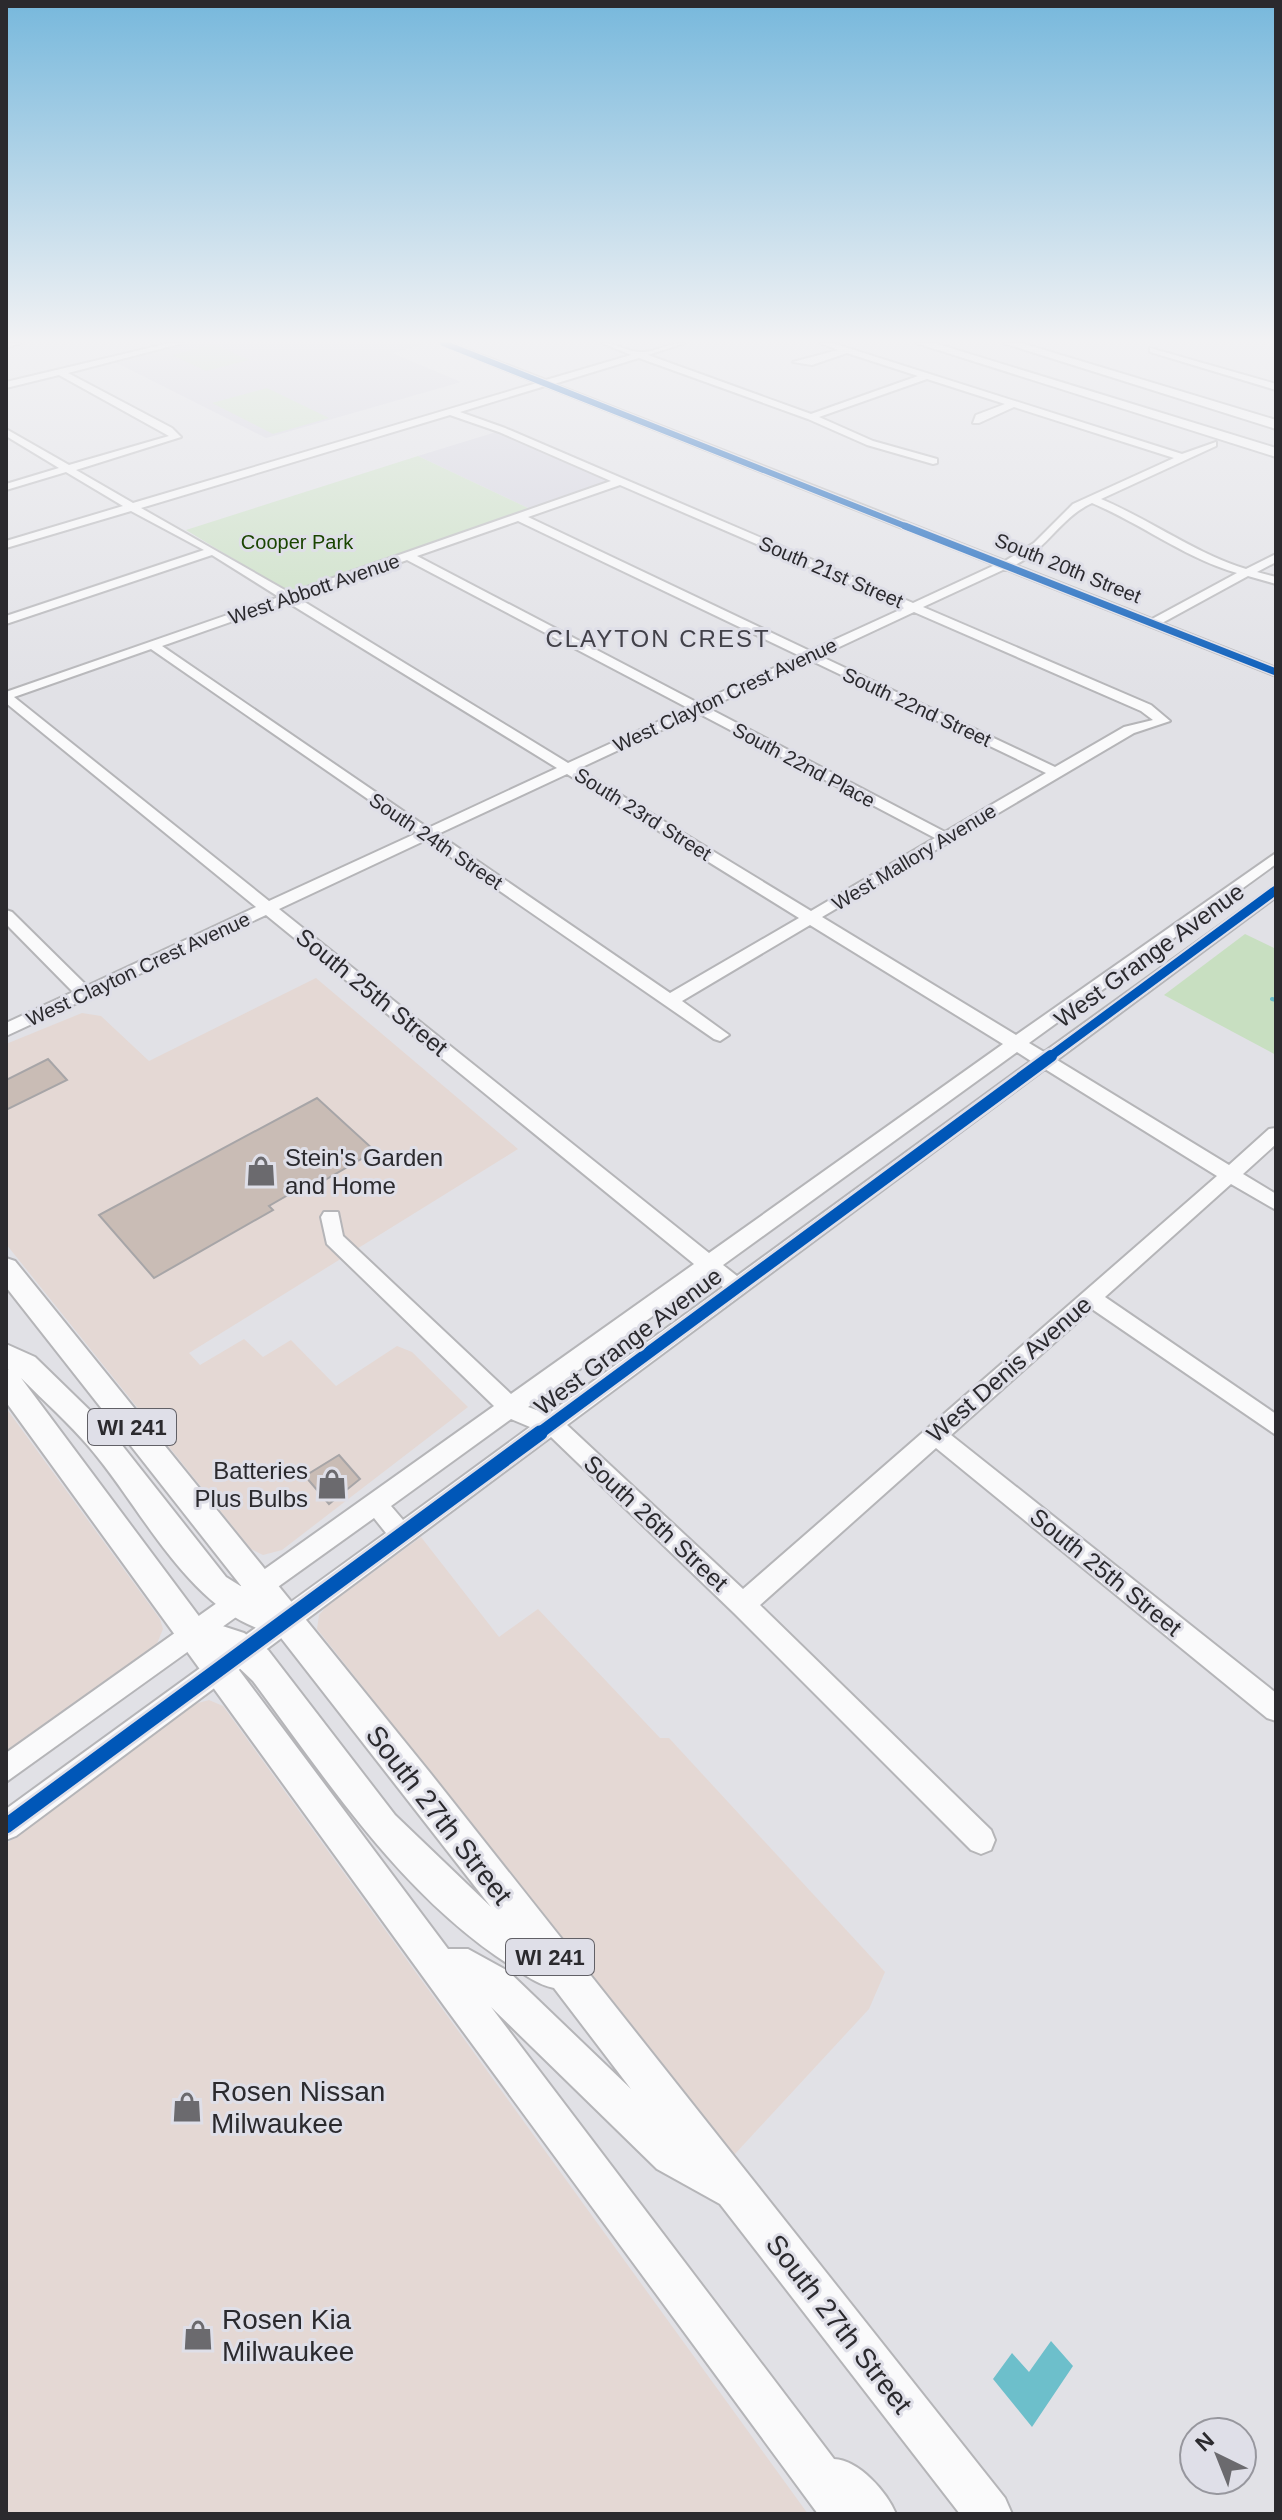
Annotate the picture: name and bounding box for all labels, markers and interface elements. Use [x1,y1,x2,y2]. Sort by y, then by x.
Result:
street label: South 20th Street [992,529,1145,608]
park label: Cooper Park [241,531,354,553]
street label: South 21st Street [756,532,907,612]
street label: West Abbott Avenue [226,549,402,629]
district label: CLAYTON CREST [545,625,771,652]
street label: West Clayton Crest Avenue [610,634,840,756]
street label: South 22nd Street [839,663,995,751]
street label: South 22nd Place [729,718,879,812]
street label: South 23rd Street [571,763,716,865]
street label: South 24th Street [365,788,507,894]
street label: West Mallory Avenue [828,799,1000,915]
street label: West Grange Avenue [1049,877,1249,1033]
street label: West Clayton Crest Avenue [23,908,253,1030]
street label: South 25th Street [291,923,453,1061]
place label: Stein's Garden and Home [285,1144,443,1199]
shop icon: Stein's Garden and Home [244,1154,278,1188]
street label: West Grange Avenue [529,1262,727,1420]
street label: West Denis Avenue [921,1290,1097,1448]
road number: WI 241 [88,1409,176,1445]
street label: South 26th Street [578,1449,734,1597]
place label: Batteries Plus Bulbs [195,1457,308,1512]
shop icon: Batteries Plus Bulbs [315,1467,349,1501]
street label: South 25th Street [1025,1503,1187,1641]
street label: South 27th Street [360,1720,518,1911]
road number: WI 241 [506,1939,594,1975]
place label: Rosen Nissan Milwaukee [211,2076,385,2139]
shop icon: Rosen Nissan Milwaukee [170,2090,204,2124]
street label: South 27th Street [760,2229,918,2420]
place label: Rosen Kia Milwaukee [222,2304,354,2367]
shop icon: Rosen Kia Milwaukee [181,2318,215,2352]
north arrow [1178,2416,1258,2496]
text: N [1190,2427,1219,2456]

